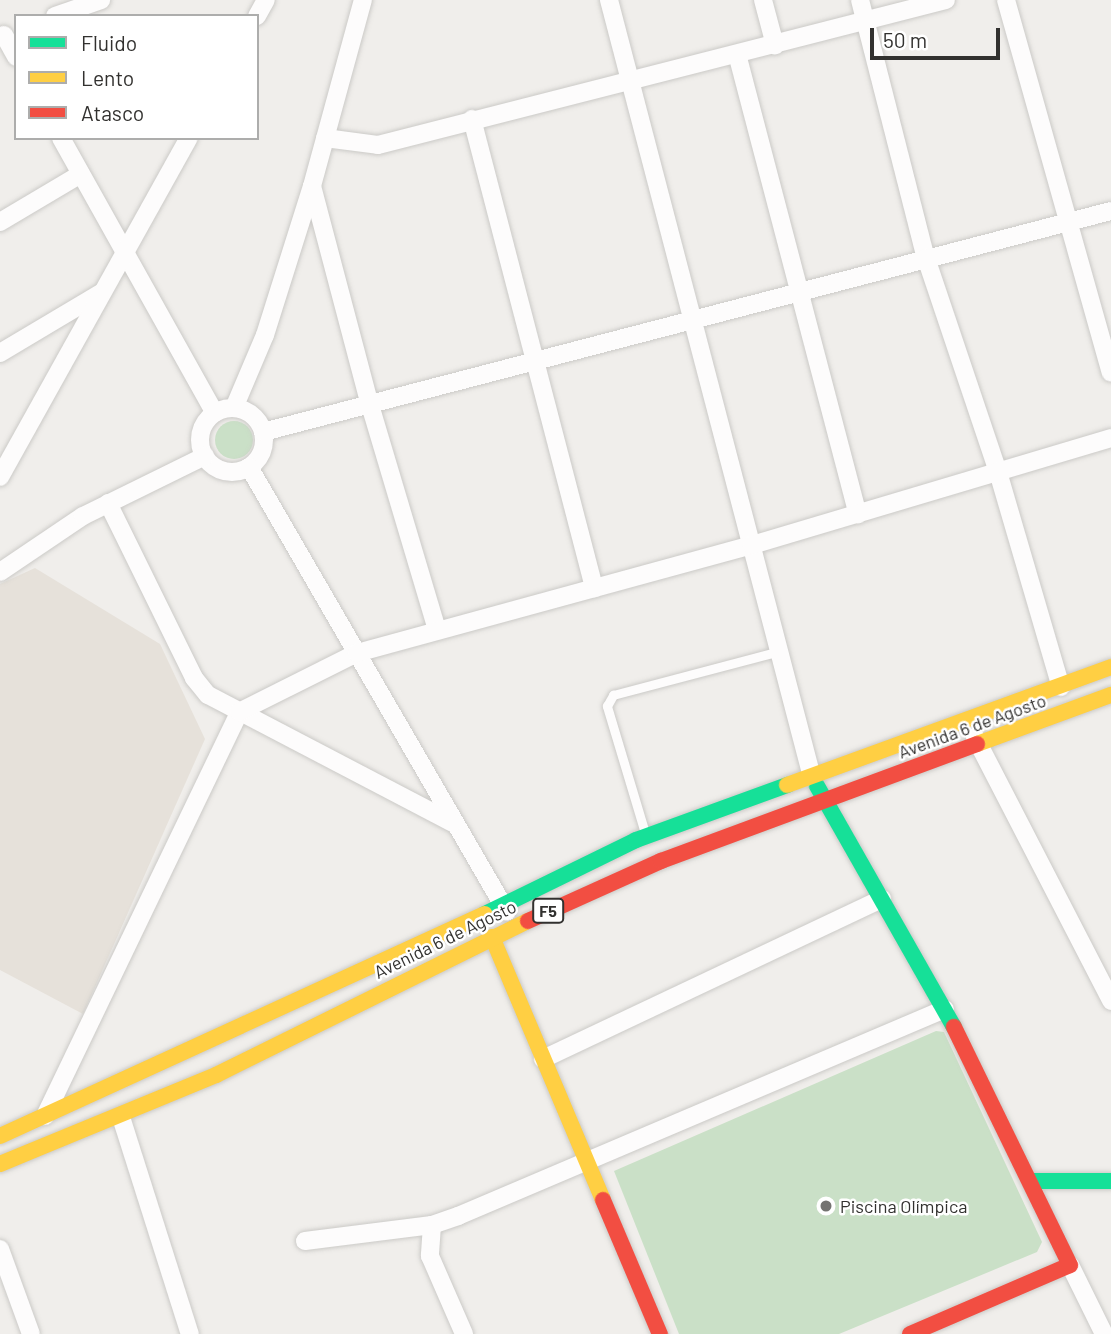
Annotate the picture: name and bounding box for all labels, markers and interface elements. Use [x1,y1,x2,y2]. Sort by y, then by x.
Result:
legend [14,14,259,140]
scale bar [873,14,1002,58]
text: 50 m [883,27,927,52]
text: Fluido [81,30,137,55]
text: Lento [81,65,134,90]
text: Atasco [81,100,144,125]
street label: Avenida 6 de Agosto [895,689,1049,763]
street label: Avenida 6 de Agosto [370,895,520,983]
road number: F5 [530,898,566,923]
place label: Piscina Olímpica [840,1195,967,1217]
marker: Piscina Olímpica [818,1198,834,1214]

